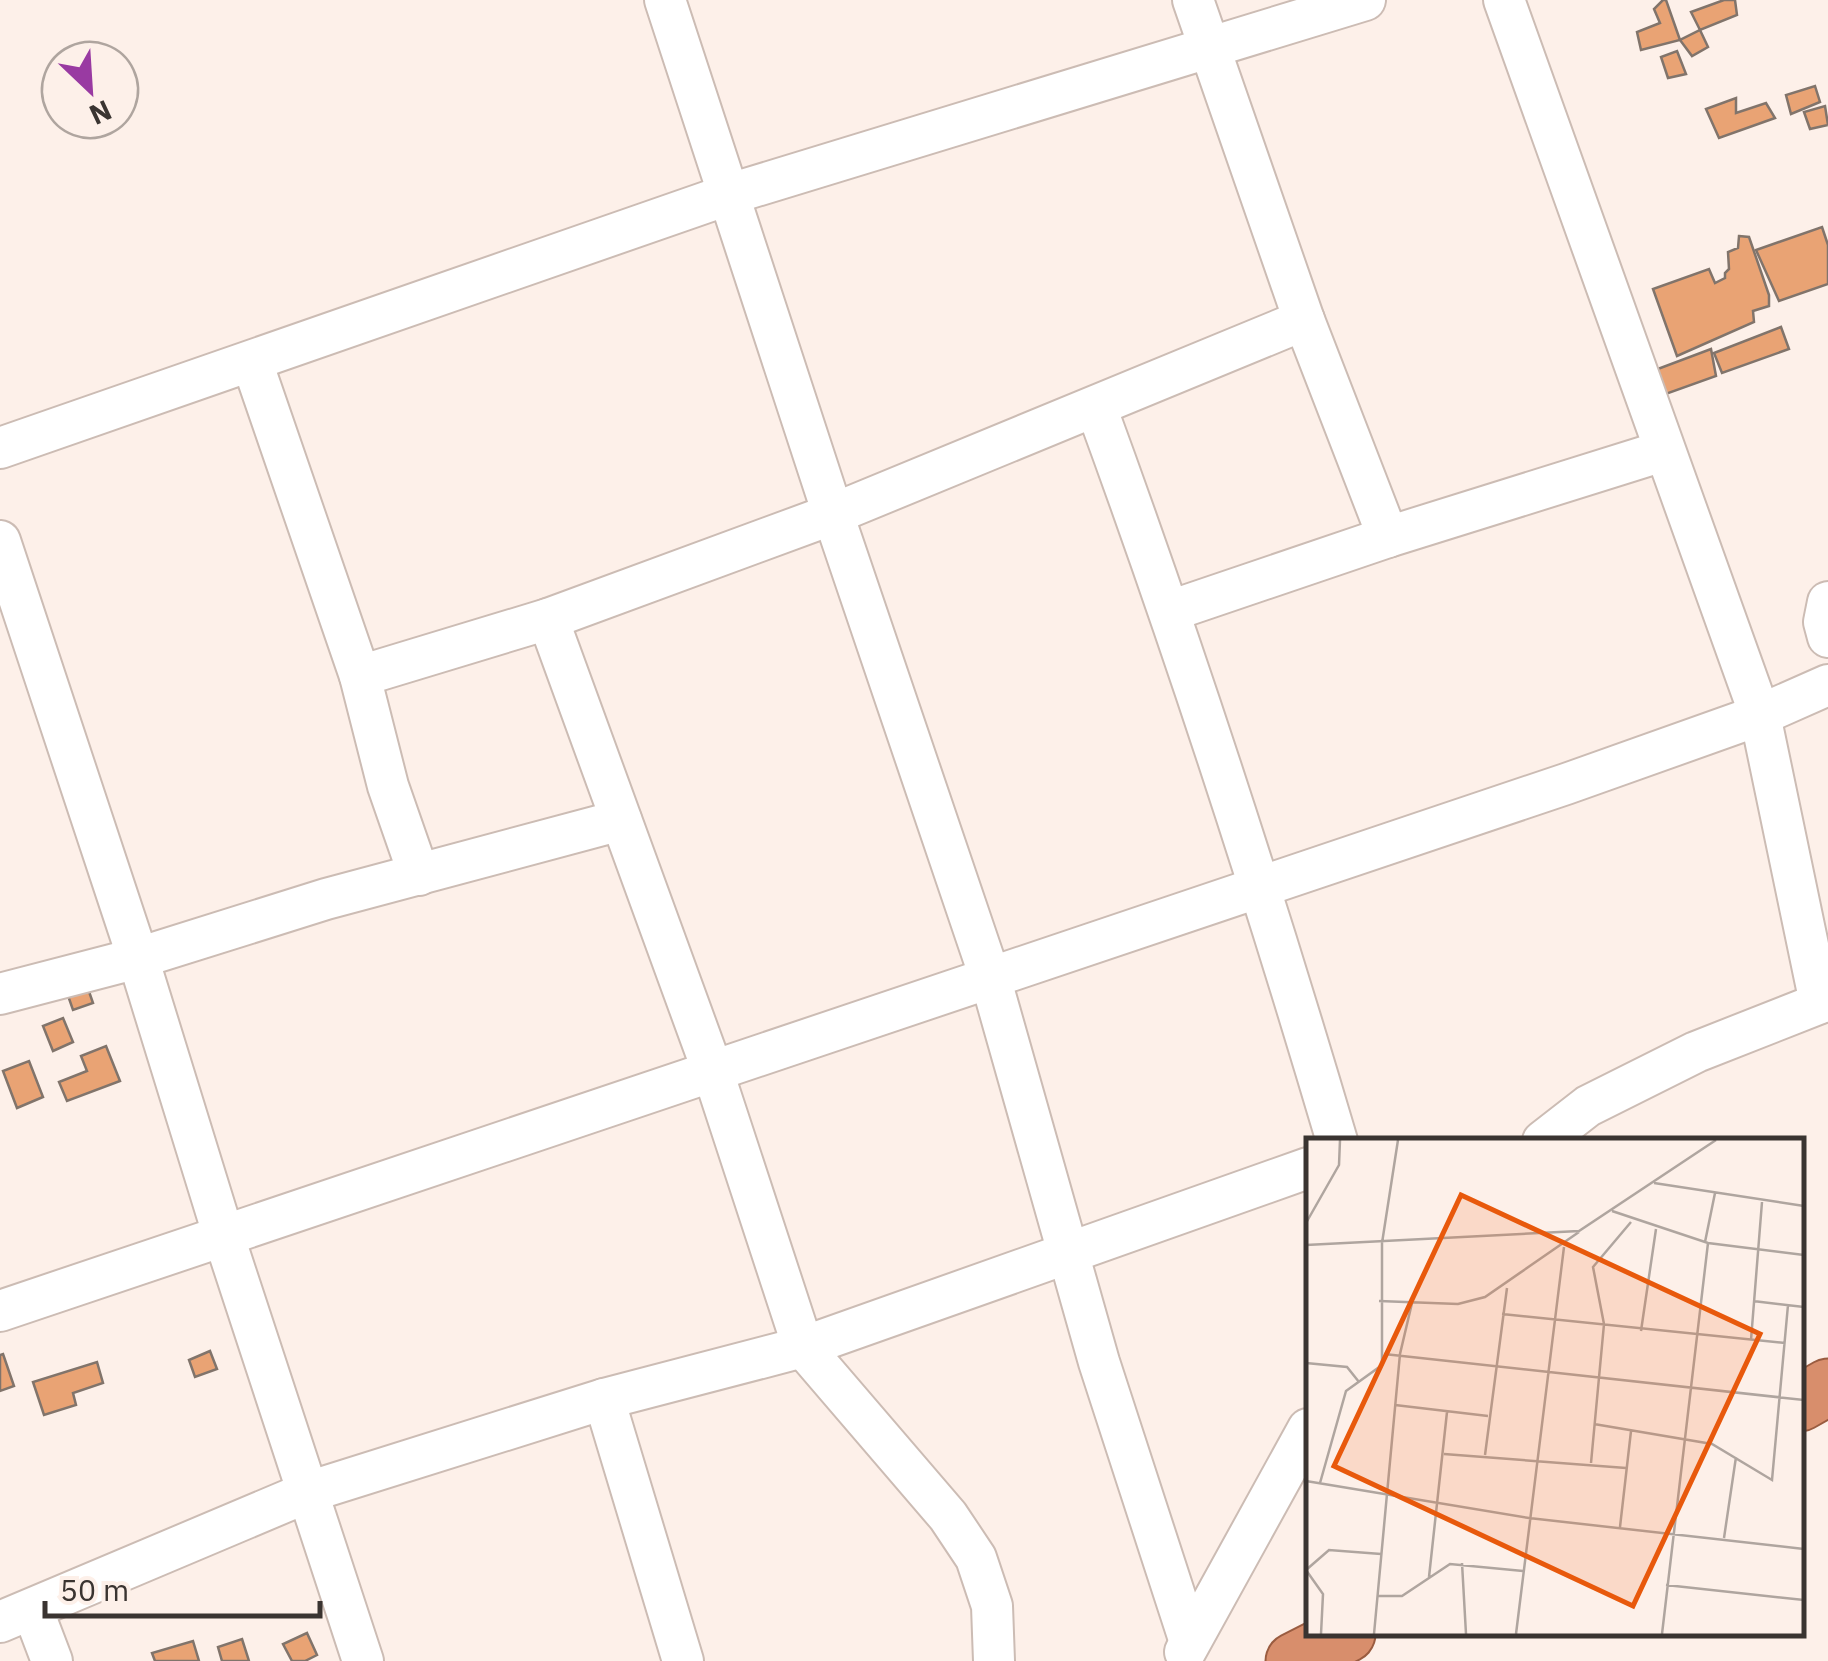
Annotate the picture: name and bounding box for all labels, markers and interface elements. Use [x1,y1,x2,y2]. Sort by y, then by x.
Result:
north arrow [40,40,140,140]
text: N [84,92,118,134]
inset map [1306,1138,1803,1636]
scale bar [45,1556,320,1618]
text: 50 m [60,1570,129,1609]

